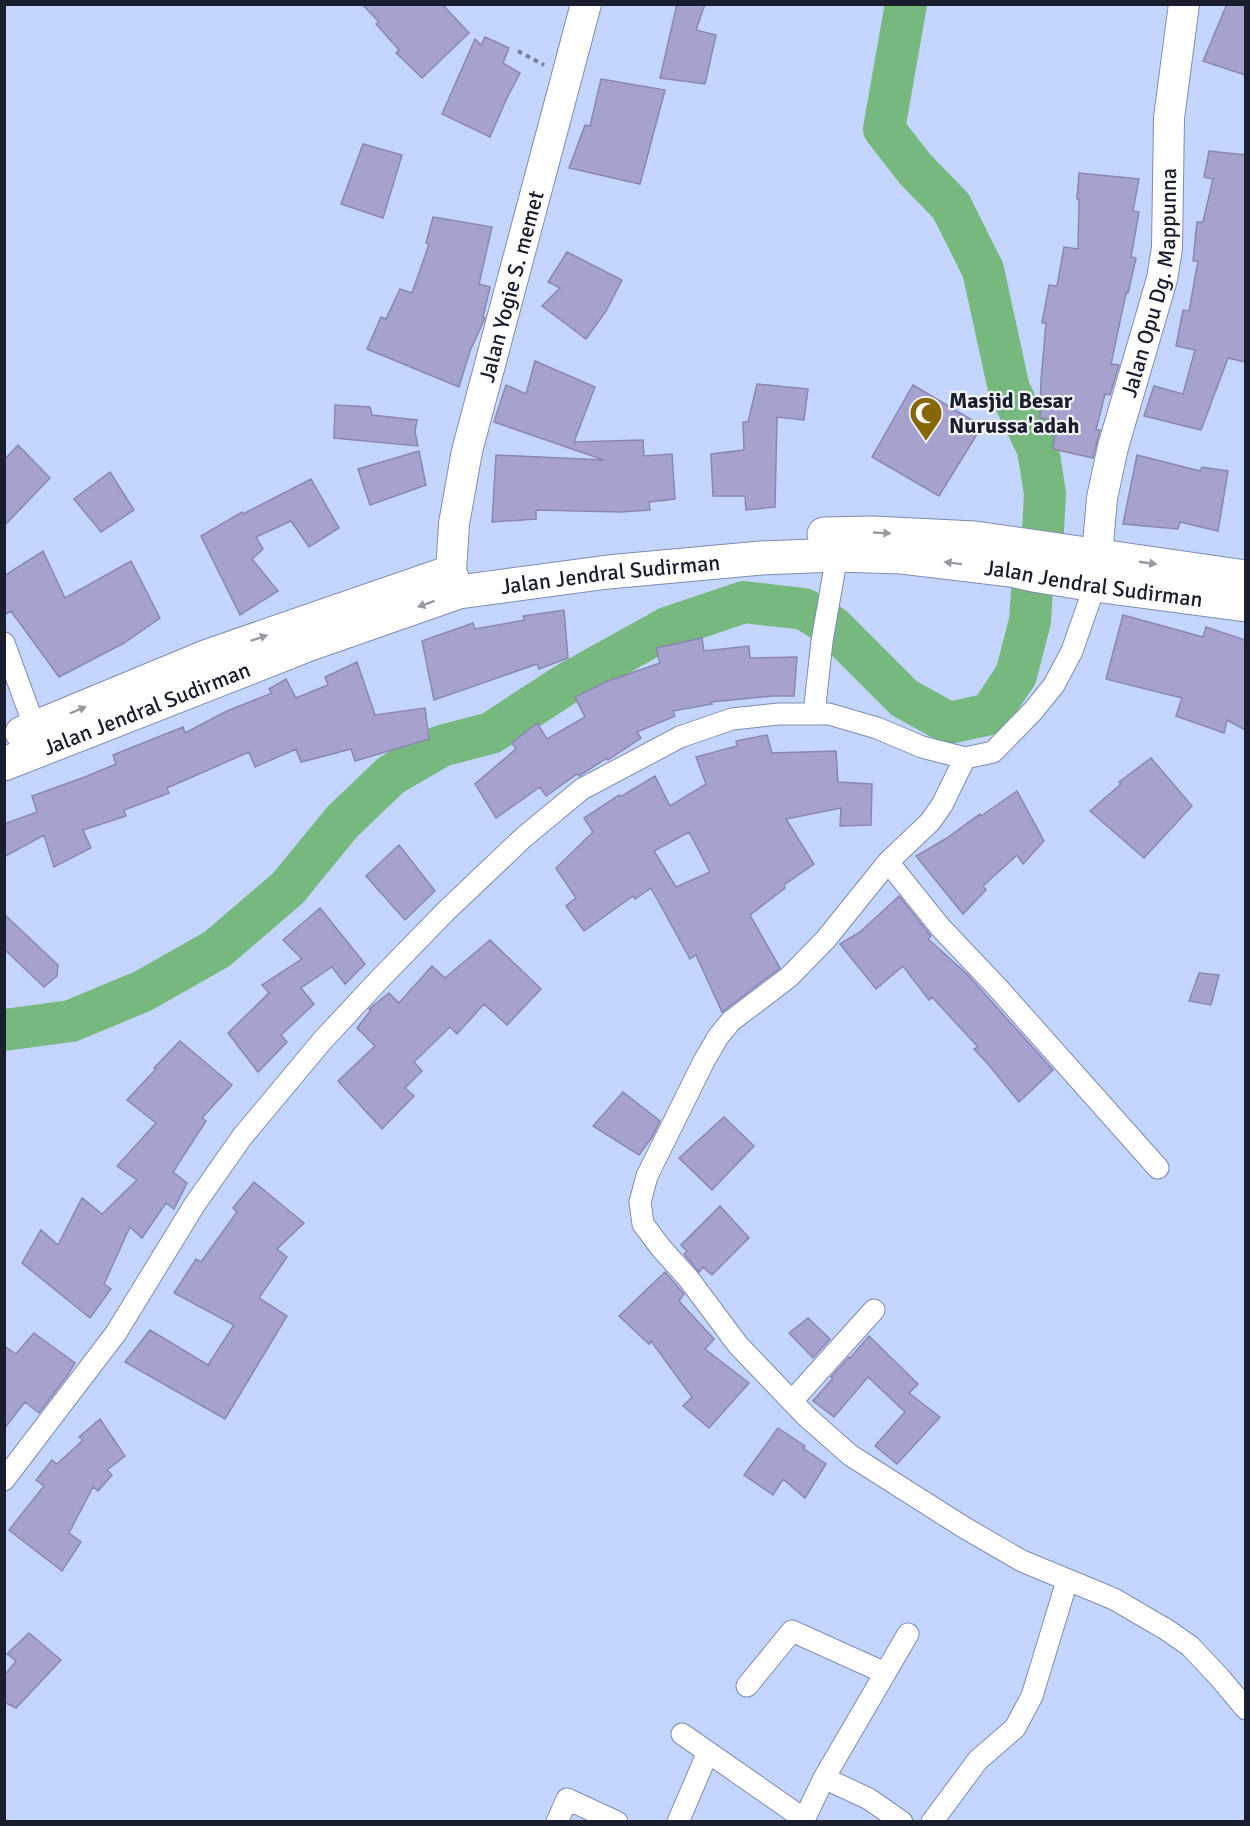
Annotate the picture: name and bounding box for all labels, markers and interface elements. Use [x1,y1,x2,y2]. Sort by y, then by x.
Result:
street label: Jalan Opu Dg. Mappunna [1115,168,1182,400]
street label: Jalan Yogie S. memet [472,187,549,385]
place label: Masjid Besar Nurussa'adah [949,387,1079,439]
mosque icon: Masjid Besar Nurussa'adah [908,395,944,442]
one-way arrow [872,529,891,538]
street label: Jalan Jendral Sudirman [499,548,721,600]
street label: Jalan Jendral Sudirman [983,553,1204,613]
one-way arrow [943,558,962,568]
one-way arrow [1138,559,1157,568]
one-way arrow [417,600,435,610]
one-way arrow [250,633,268,642]
street label: Jalan Jendral Sudirman [39,655,254,761]
one-way arrow [69,705,87,714]

